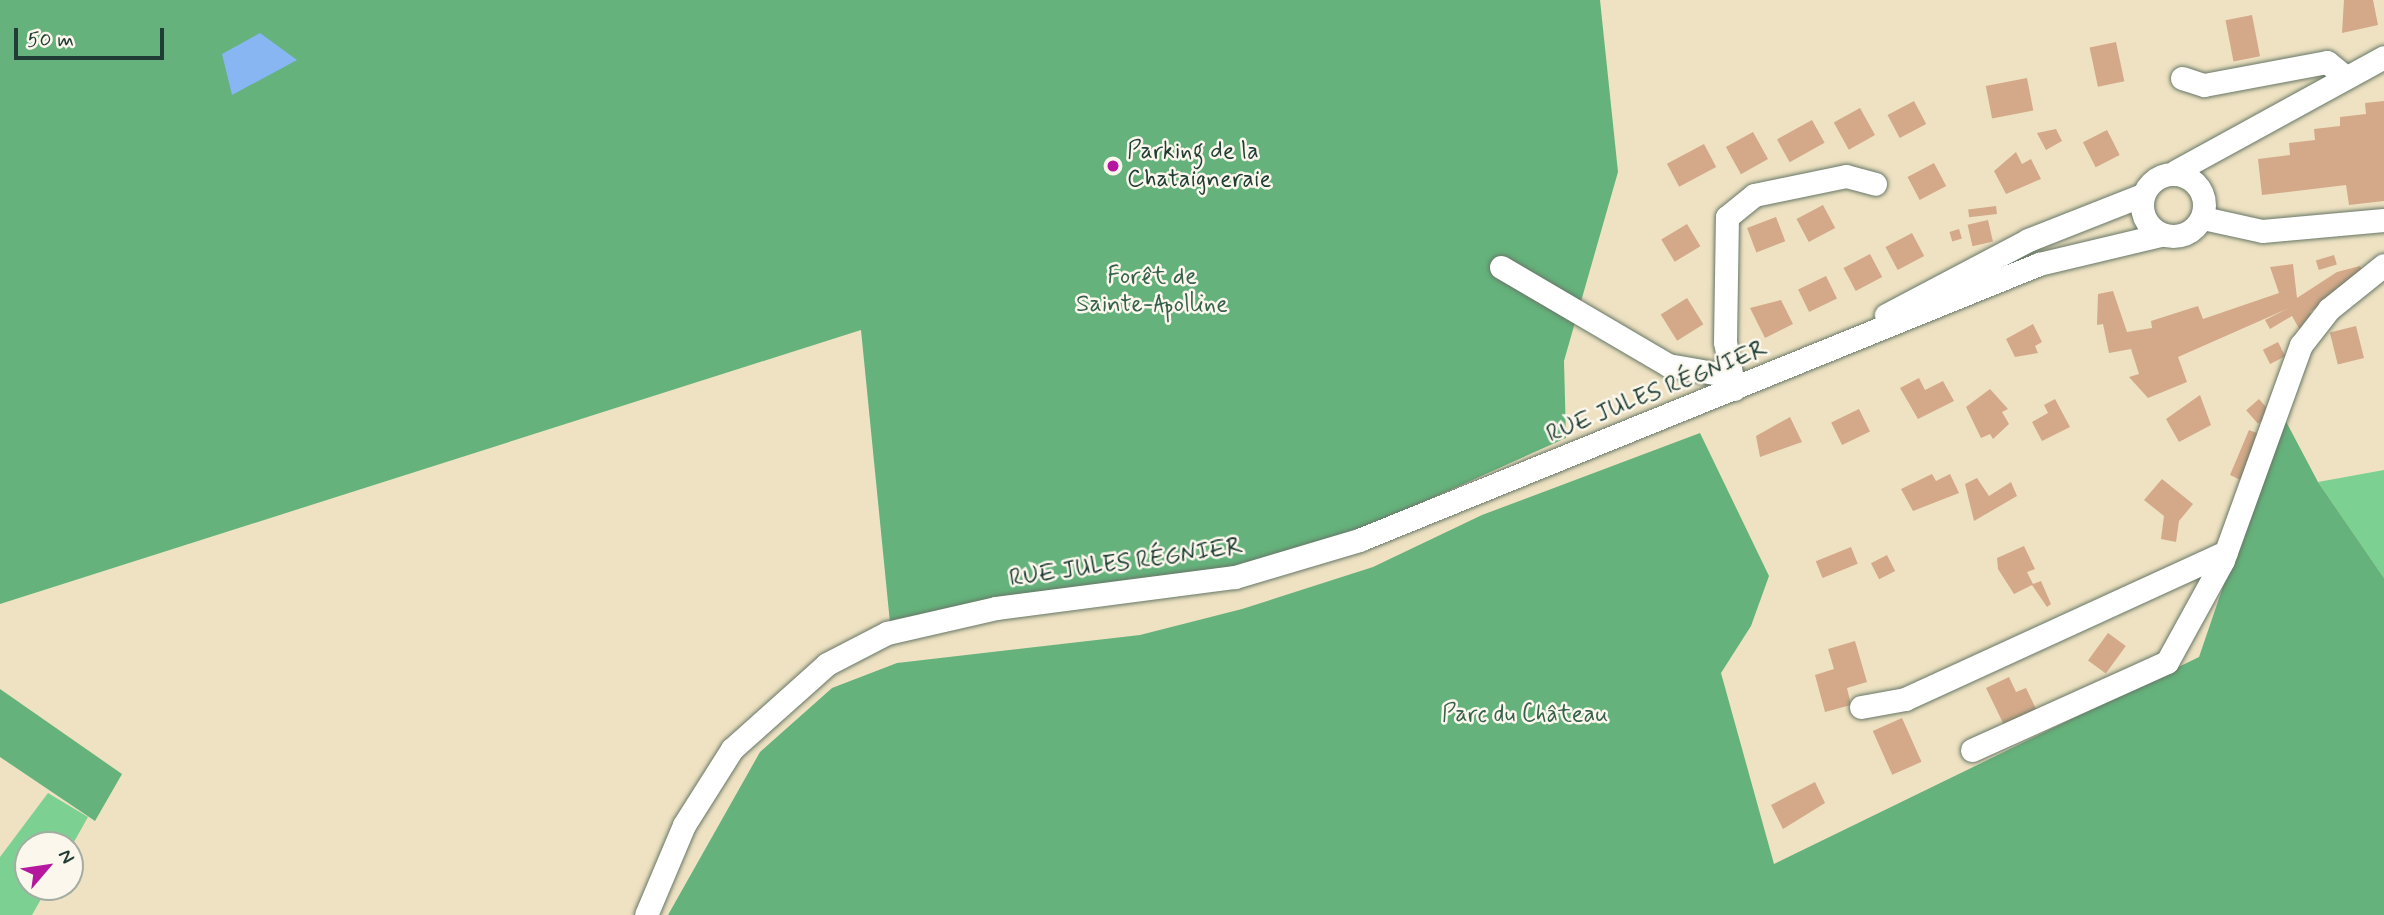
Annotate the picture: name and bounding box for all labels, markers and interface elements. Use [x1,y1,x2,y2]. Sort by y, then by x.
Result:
scale bar [18,14,168,58]
text: 50 m [27,26,74,54]
place label: Parking de la Chataigneraie [1127,138,1271,194]
marker: Parking de la Chataigneraie [1105,158,1121,174]
park label: Forêt de Sainte-Apolline [1076,263,1228,319]
street label: RUE JULES RÉGNIER [1541,334,1773,450]
street label: RUE JULES RÉGNIER [1006,532,1246,594]
park label: Parc du Château [1439,701,1611,729]
north arrow [14,831,84,901]
text: N [52,845,80,868]

